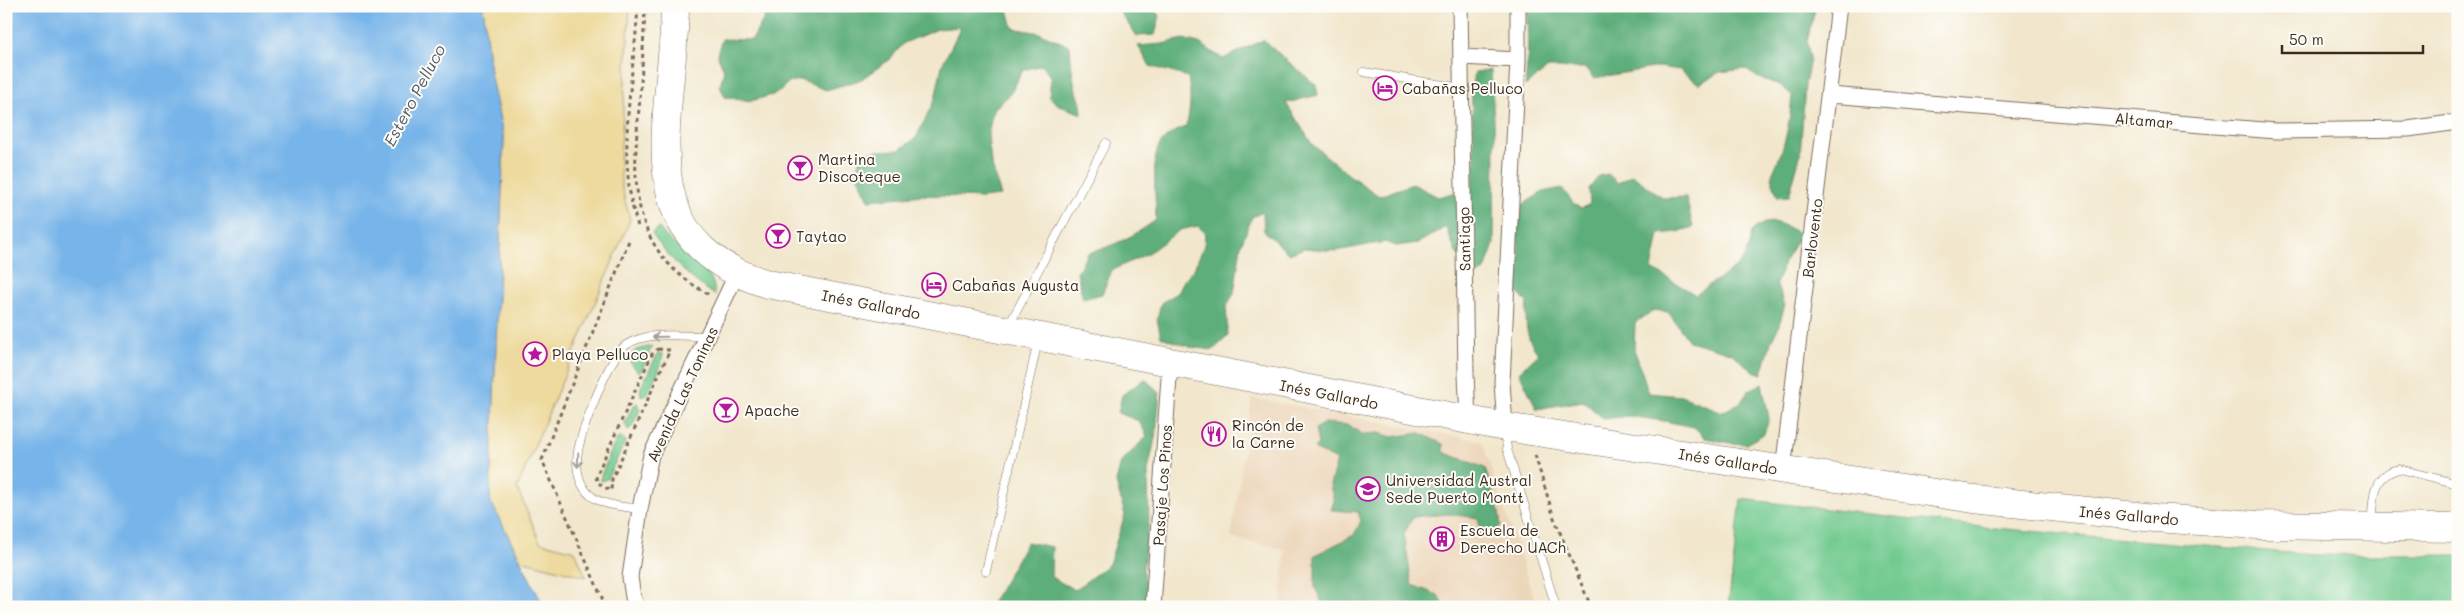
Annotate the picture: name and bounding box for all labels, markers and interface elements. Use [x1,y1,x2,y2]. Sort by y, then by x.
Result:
scale bar [2282,22,2423,54]
text: 50 m [2289,29,2324,49]
water label: Estero Pelluco [378,40,450,149]
hotel icon: Cabañas Pelluco [1372,75,1398,101]
place label: Cabañas Pelluco [1402,78,1523,98]
street label: Altamar [2114,107,2174,133]
place label: Martina Discoteque [818,149,901,186]
bar icon: Martina Discoteque [787,155,813,181]
street label: Barlovento [1797,197,1827,279]
street label: Santiago [1453,207,1475,271]
bar icon: Taytao [765,223,791,249]
place label: Taytao [796,226,846,246]
hotel icon: Cabañas Augusta [921,272,947,298]
place label: Cabañas Augusta [952,275,1079,295]
street label: Inés Gallardo [820,285,922,323]
street label: Avenida Las Toninas [642,323,722,465]
one-way arrow [652,332,668,342]
place icon: Playa Pelluco [522,341,548,367]
place label: Playa Pelluco [552,344,648,364]
street label: Inés Gallardo [1278,375,1380,413]
bar icon: Apache [713,397,739,423]
place label: Apache [744,400,800,420]
place label: Rincón de la Carne [1232,415,1304,452]
restaurant icon: Rincón de la Carne [1201,421,1227,447]
street label: Pasaje Los Pinos [1148,424,1176,546]
street label: Inés Gallardo [1677,443,1779,479]
one-way arrow [573,452,582,468]
place label: Universidad Austral Sede Puerto Montt [1386,470,1532,507]
school or university icon: Universidad Austral Sede Puerto Montt [1355,476,1381,502]
street label: Inés Gallardo [2078,501,2180,529]
place label: Escuela de Derecho UACh [1460,520,1566,557]
building icon: Escuela de Derecho UACh [1429,526,1455,552]

